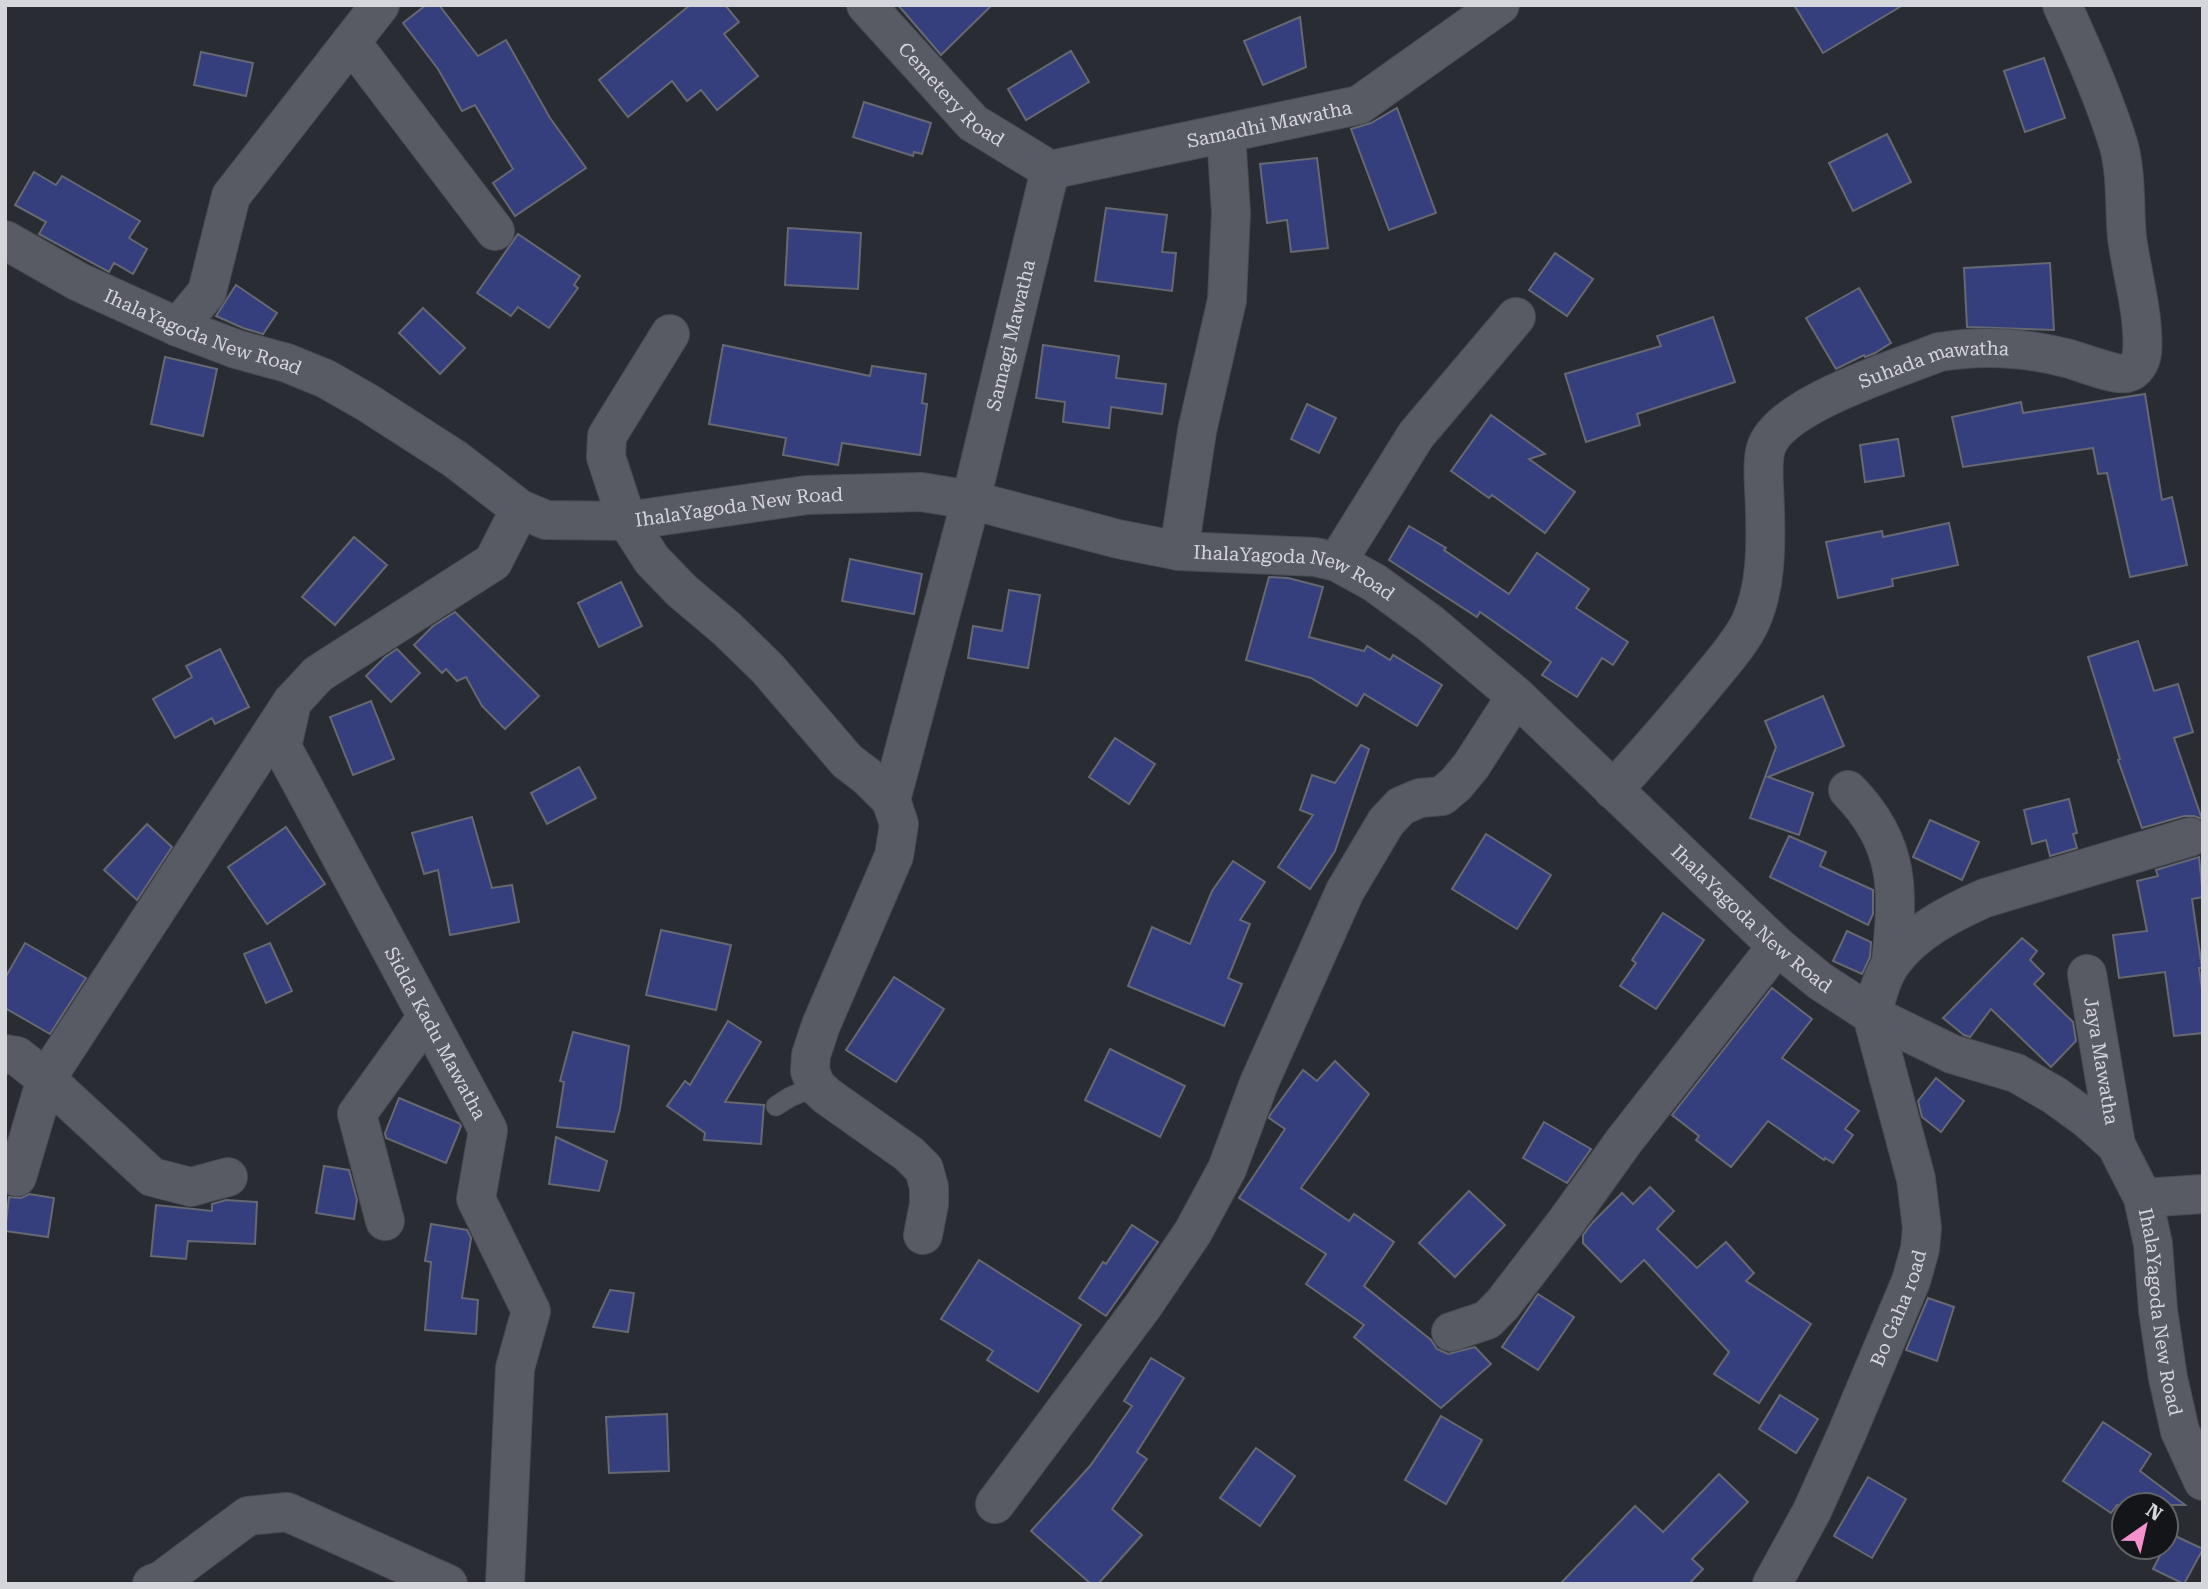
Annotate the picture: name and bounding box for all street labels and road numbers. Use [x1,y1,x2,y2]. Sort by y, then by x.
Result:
street label: Cemetery Road [894,37,1009,151]
street label: Samadhi Mawatha [1185,95,1354,152]
street label: Samagi Mawatha [981,257,1040,413]
street label: IhalaYagoda New Road [101,284,305,379]
street label: Suhada mawatha [1855,336,2010,393]
street label: IhalaYagoda New Road [633,483,843,531]
street label: IhalaYagoda New Road [1193,540,1399,605]
street label: IhalaYagoda New Road [1667,840,1837,997]
street label: Sidda Kadu Mawatha [380,943,492,1124]
street label: Jaya Mawatha [2080,995,2124,1127]
street label: IhalaYagoda New Road [2134,1206,2188,1418]
street label: Bo Gaha road [1865,1247,1931,1370]

